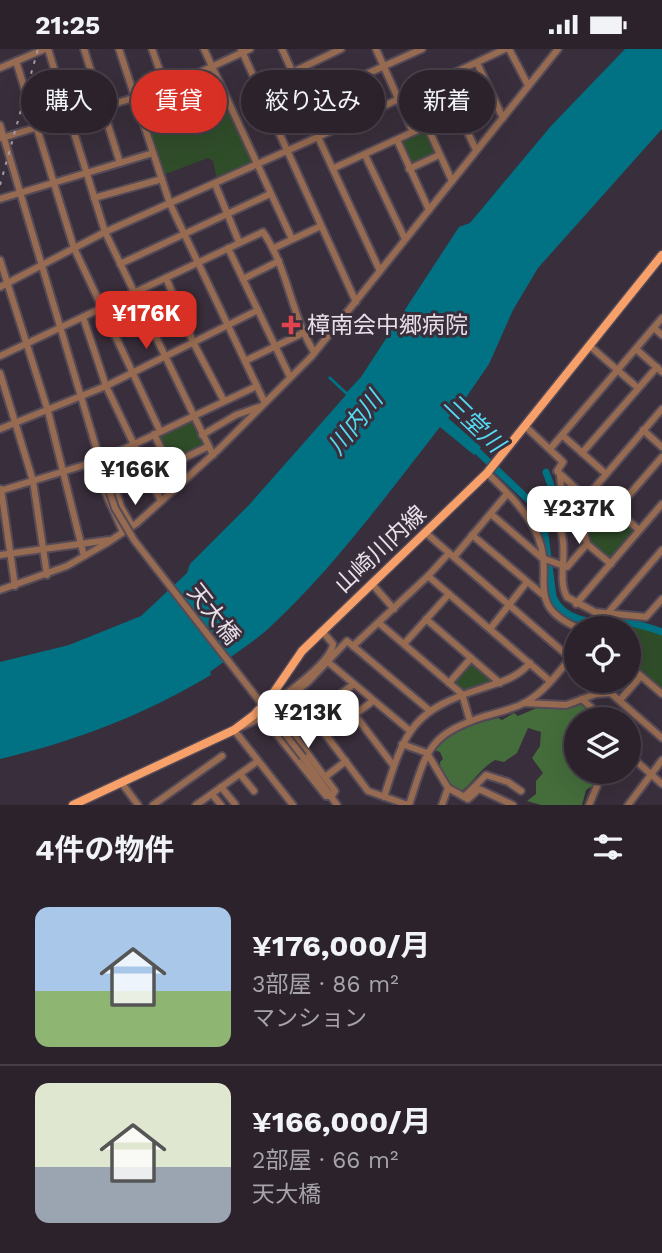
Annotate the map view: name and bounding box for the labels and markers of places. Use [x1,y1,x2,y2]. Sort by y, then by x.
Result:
pin: ¥176K [97,292,195,351]
place label: 樟南会中郷病院 [307,312,468,339]
marker: 樟南会中郷病院 [281,315,301,335]
pin: ¥166K [86,447,184,507]
pin: ¥237K [530,487,628,546]
pin: ¥213K [259,691,357,750]

